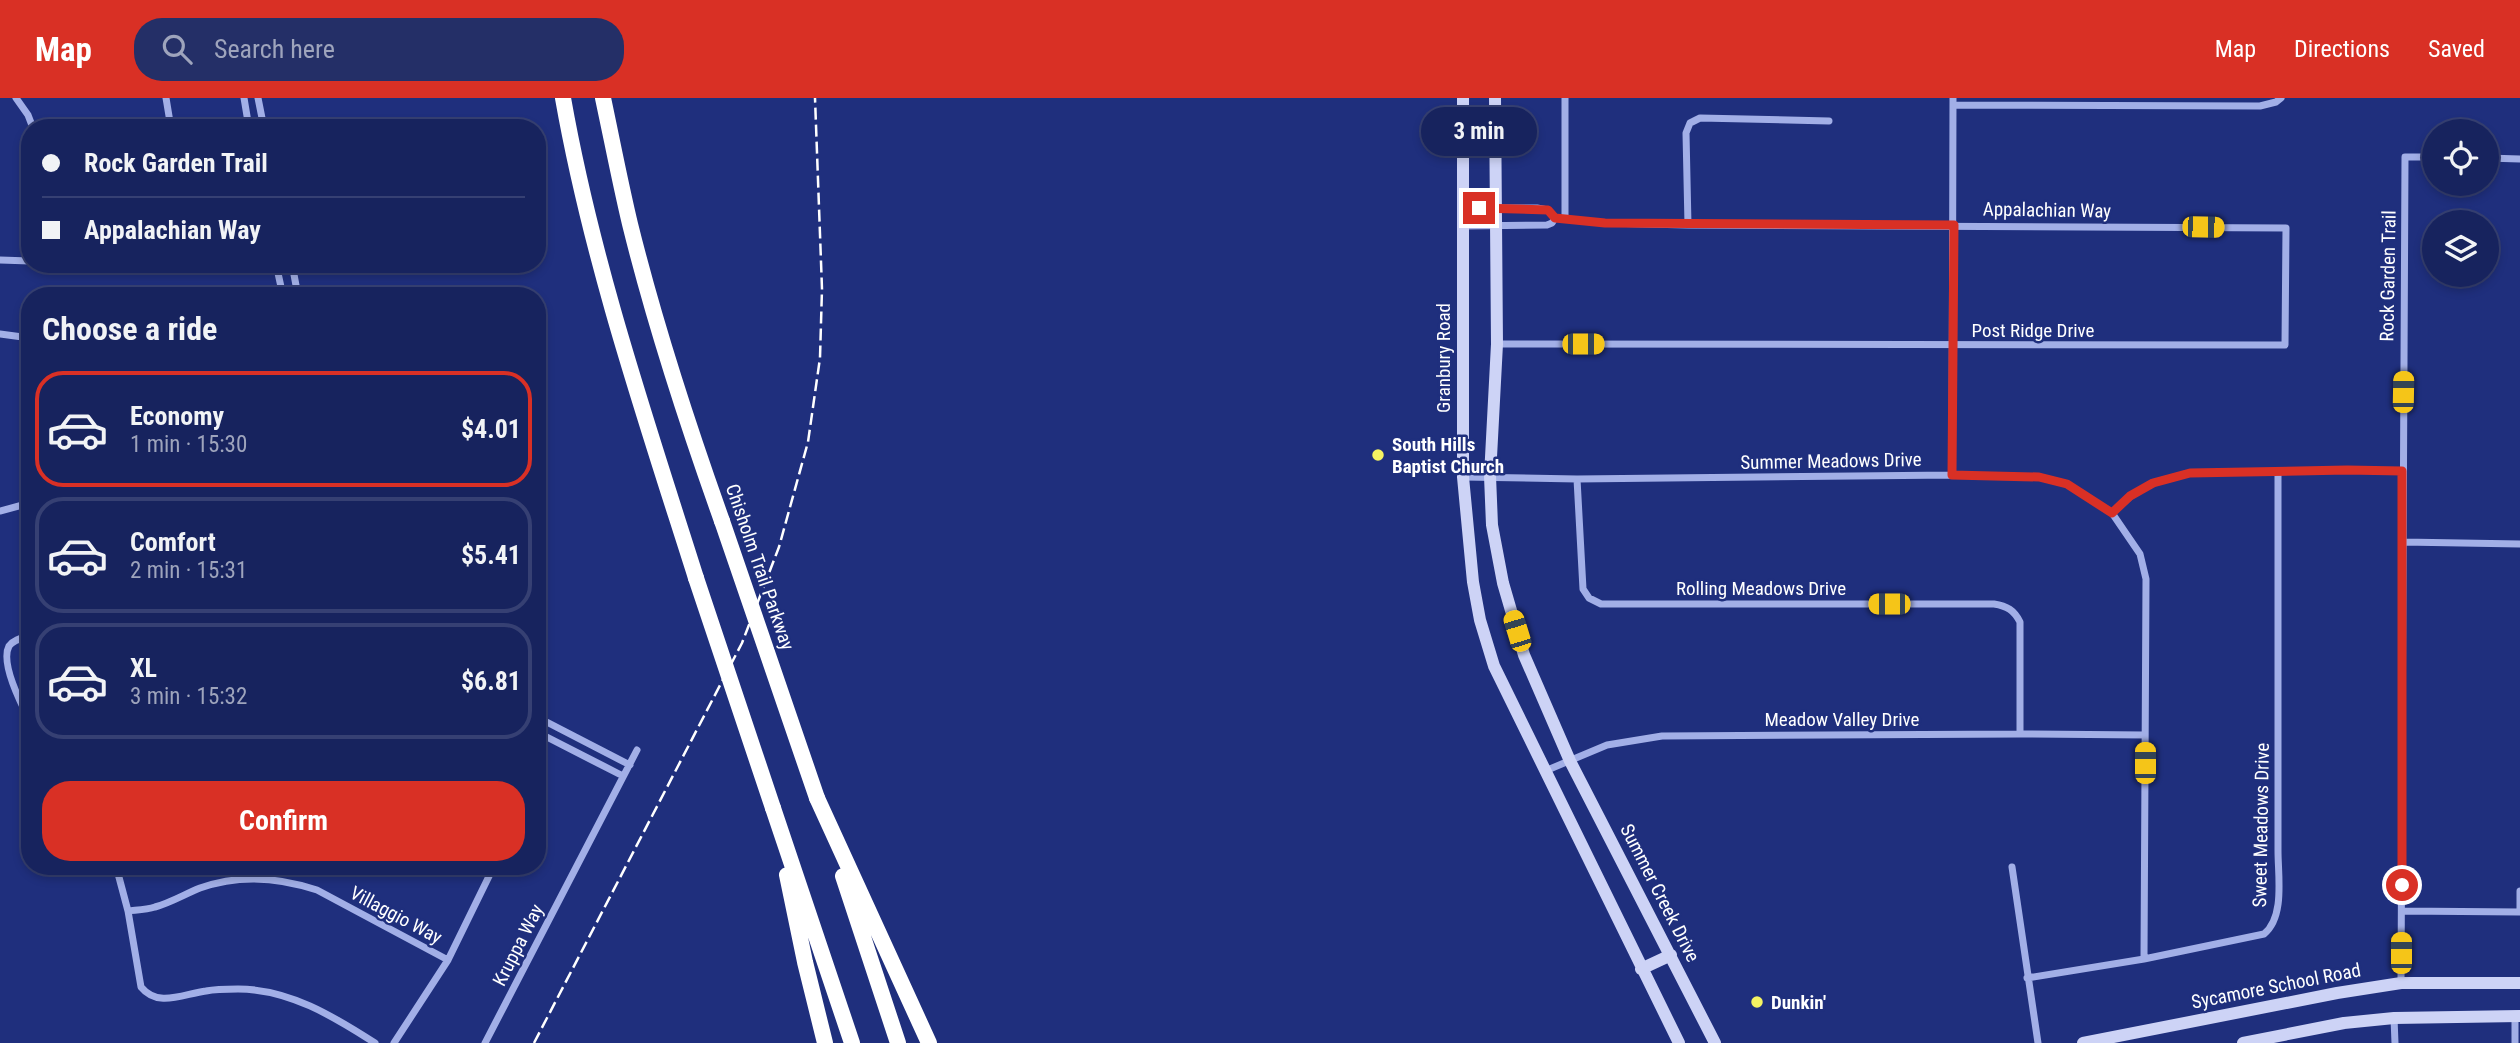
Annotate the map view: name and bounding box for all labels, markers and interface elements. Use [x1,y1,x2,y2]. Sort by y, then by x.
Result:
search box [134,18,624,81]
text: Map [35,30,92,69]
icon: search [158,30,196,68]
text: Search here [214,34,335,64]
text: Map [2215,35,2256,63]
text: Directions [2294,35,2390,63]
text: Saved [2428,35,2485,63]
callout: 3 min [1421,106,1537,155]
text: 3 min [1453,118,1505,145]
map controls [2422,119,2499,287]
button: locate [2422,119,2499,196]
text: Rock Garden Trail [84,148,268,178]
route end [1463,192,1495,224]
street label: Appalachian Way [1983,197,2111,223]
street label: Rock Garden Trail [2375,210,2401,342]
button: layers [2422,210,2499,287]
text: Appalachian Way [84,215,261,245]
car [2182,216,2225,238]
street label: Granbury Road [1432,303,1455,413]
text: Choose a ride [42,310,217,348]
street label: Post Ridge Drive [1971,319,2095,342]
car [1563,334,1605,355]
car [2393,371,2414,413]
icon: car [46,398,109,461]
text: Economy [130,401,224,431]
text: $4.01 [461,414,521,444]
text: 1 min · 15:30 [130,431,247,458]
place label: South Hills Baptist Church [1392,433,1504,478]
marker: South Hills Baptist Church [1370,447,1386,463]
street label: Summer Meadows Drive [1740,448,1922,474]
street label: Chisholm Trail Parkway [721,481,799,653]
icon: car [46,524,109,587]
text: Comfort [130,527,216,557]
text: $5.41 [461,540,521,570]
text: 2 min · 15:31 [130,557,247,584]
street label: Rolling Meadows Drive [1676,577,1846,600]
car [1869,594,1911,615]
car [1501,608,1534,654]
icon: car [46,650,109,713]
text: XL [130,653,157,683]
text: $6.81 [461,666,521,696]
text: 3 min · 15:32 [130,683,247,710]
street label: Meadow Valley Drive [1764,708,1920,731]
car [2135,742,2156,784]
street label: Sweet Meadows Drive [2248,742,2274,907]
button: Confirm [42,781,525,861]
street label: Summer Creek Drive [1615,820,1705,966]
route start [2386,869,2418,901]
street label: Villaggio Way [346,881,446,949]
street label: Kruppa Way [488,900,548,990]
car [2391,932,2412,974]
street label: Sycamore School Road [2189,958,2363,1014]
place label: Dunkin' [1771,991,1826,1014]
marker: Dunkin' [1749,994,1765,1010]

